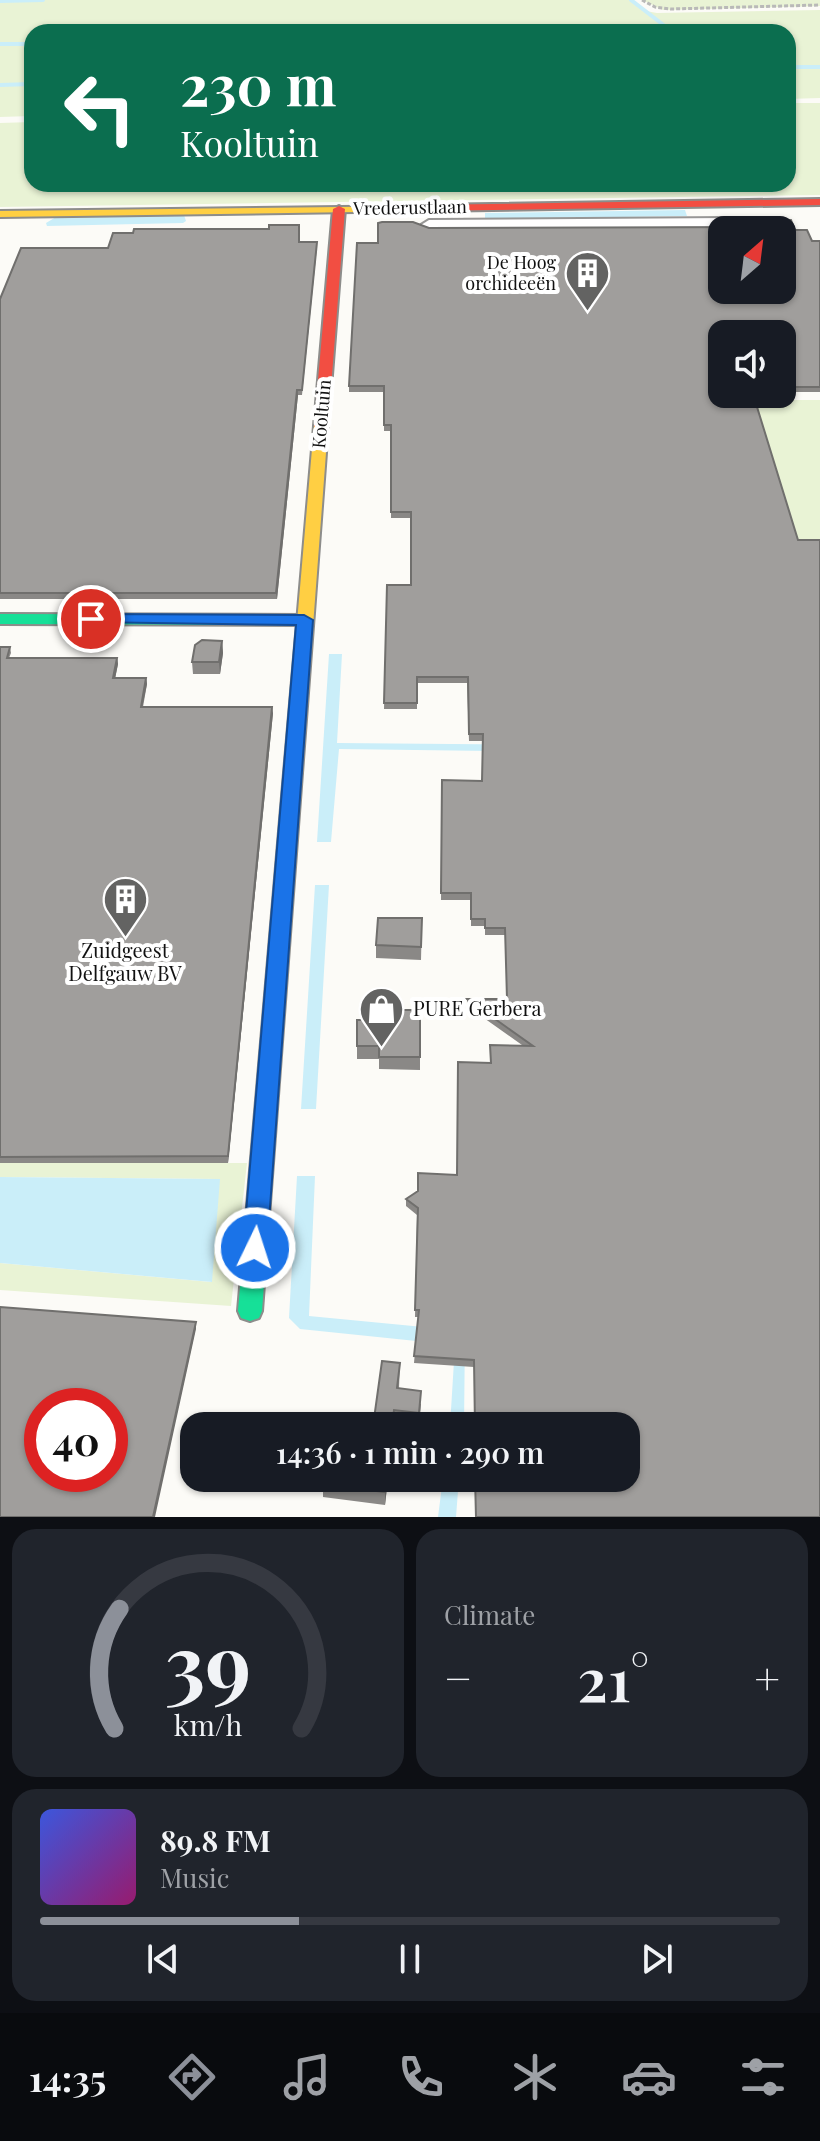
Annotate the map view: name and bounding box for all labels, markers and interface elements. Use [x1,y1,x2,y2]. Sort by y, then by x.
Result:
text: 230 m [180,46,336,121]
icon: left [48,56,152,160]
text: Kooltuin [180,118,319,166]
street label: Vrederustlaan [352,194,467,220]
north arrow [708,216,796,304]
map controls [708,216,796,408]
building icon: De Hoog orchideeën [563,249,611,312]
place label: De Hoog orchideeën [465,250,556,295]
button: sound [708,320,796,408]
street label: Kooltuin [306,378,336,449]
pin [57,585,125,653]
icon: arrive [69,597,113,641]
building icon: Zuidgeest Delfgauw BV [101,875,149,938]
place label: Zuidgeest Delfgauw BV [68,936,182,986]
shop icon: PURE Gerbera [358,985,406,1048]
place label: PURE Gerbera [413,994,541,1021]
position arrow [213,1206,297,1290]
speed limit sign: 40 [24,1388,128,1492]
text: 14:36 · 1 min · 290 m [276,1432,544,1472]
text: Climate [444,1597,535,1632]
text: 39 [165,1605,251,1716]
text: 21° [577,1637,649,1717]
text: − [444,1647,472,1706]
text: + [754,1647,780,1706]
text: km/h [174,1705,242,1743]
text: 89.8 FM [160,1820,271,1860]
text: Music [160,1860,229,1895]
icon: previous [141,1937,185,1981]
icon: pause [388,1937,432,1981]
icon: next [635,1937,679,1981]
icon: directions [164,2049,220,2105]
icon: music [279,2049,335,2105]
icon: phone [393,2049,449,2105]
icon: climate [507,2049,563,2105]
icon: car [621,2049,677,2105]
icon: filters [735,2049,791,2105]
text: 14:35 [29,2053,106,2101]

